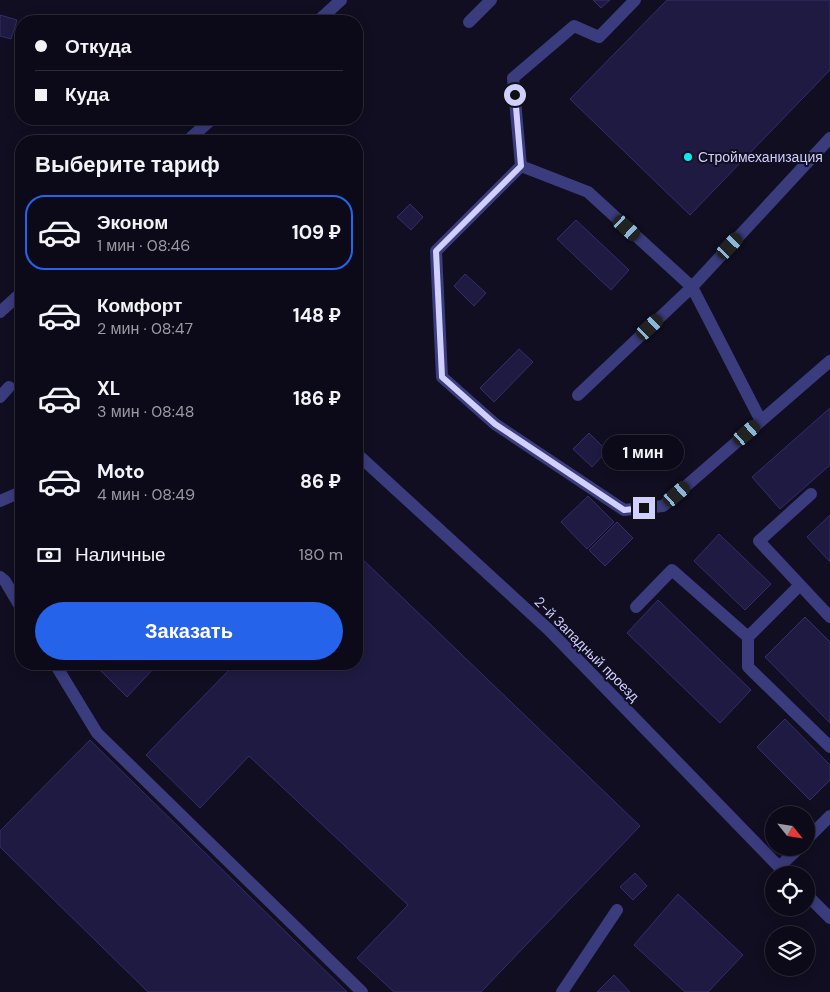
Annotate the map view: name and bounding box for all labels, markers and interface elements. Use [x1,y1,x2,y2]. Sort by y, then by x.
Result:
text: Откуда [65,34,131,59]
text: Куда [65,82,109,107]
route start [504,84,526,106]
place label: Строймеханизация [698,148,823,166]
text: Выберите тариф [35,150,220,179]
marker: Строймеханизация [682,151,694,163]
icon: car [37,210,82,255]
text: Эконом [97,210,168,235]
car [610,212,643,244]
text: 109 ₽ [292,220,341,245]
car [714,230,745,262]
text: 1 мин · 08:46 [97,235,190,256]
icon: car [37,293,82,338]
text: Комфорт [97,293,182,318]
text: 148 ₽ [293,303,341,328]
car [633,311,666,343]
text: 2 мин · 08:47 [97,318,193,339]
icon: car [37,376,82,421]
text: XL [97,376,120,401]
text: 186 ₽ [293,386,341,411]
text: 3 мин · 08:48 [97,401,195,422]
car [730,417,763,449]
callout: 1 мин [603,436,685,470]
text: 1 мин [623,442,663,463]
icon: car [37,459,82,504]
text: Moto [97,459,145,484]
text: 86 ₽ [300,469,341,494]
car [660,478,693,510]
text: 4 мин · 08:49 [97,484,195,505]
route end [633,497,655,519]
icon: cash [35,541,63,569]
text: Наличные [75,542,166,567]
text: 180 m [299,544,343,565]
street label: 2-й Западный проезд [531,593,643,705]
button: Заказать [35,602,343,660]
north arrow [765,806,815,856]
map controls [765,806,815,976]
button: locate [765,866,815,916]
button: layers [765,926,815,976]

